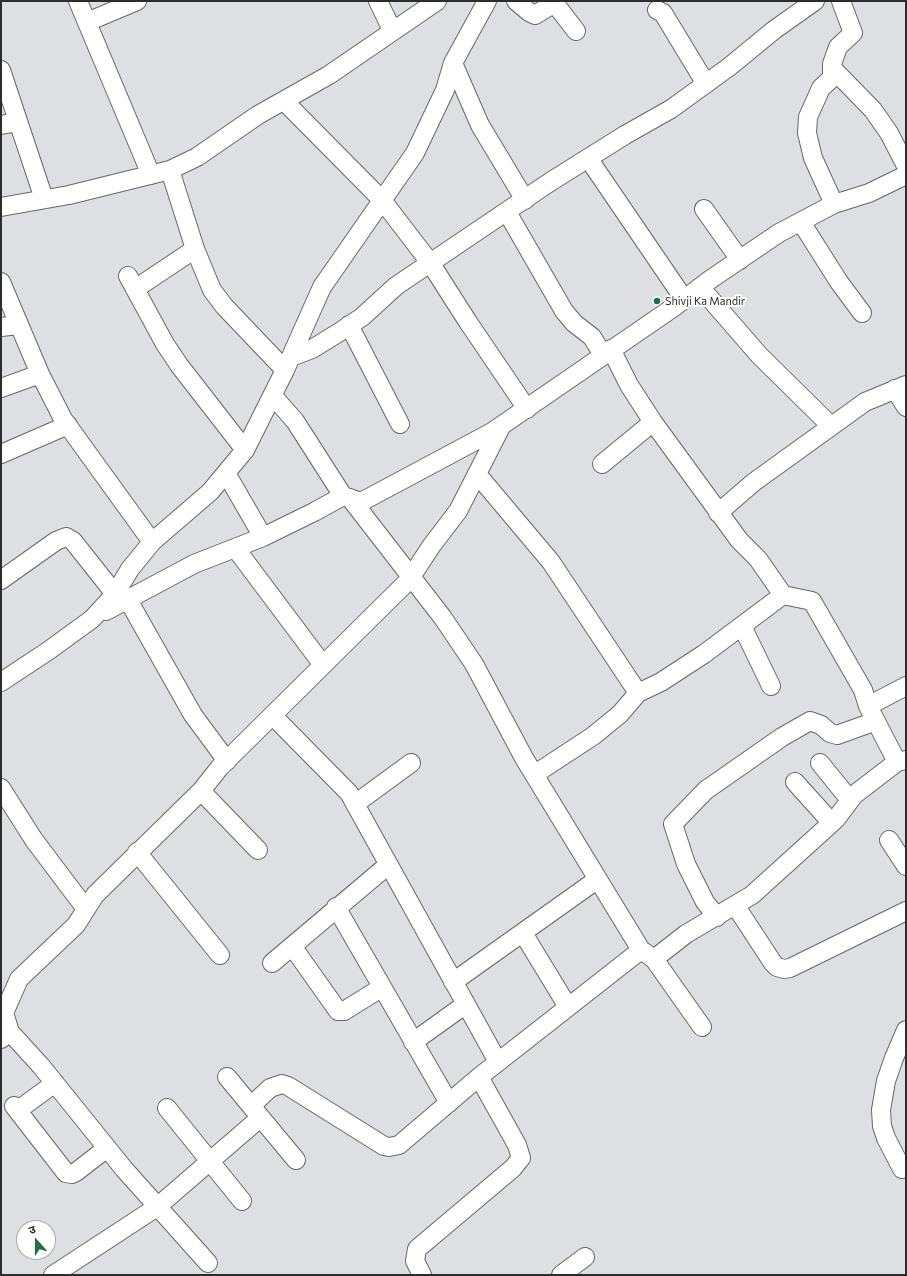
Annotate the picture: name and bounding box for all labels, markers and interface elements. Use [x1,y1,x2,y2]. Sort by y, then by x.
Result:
place label: Shivji Ka Mandir [665,294,745,308]
marker: Shivji Ka Mandir [652,296,662,306]
north arrow [16,1220,56,1260]
text: उ [27,1222,37,1236]

